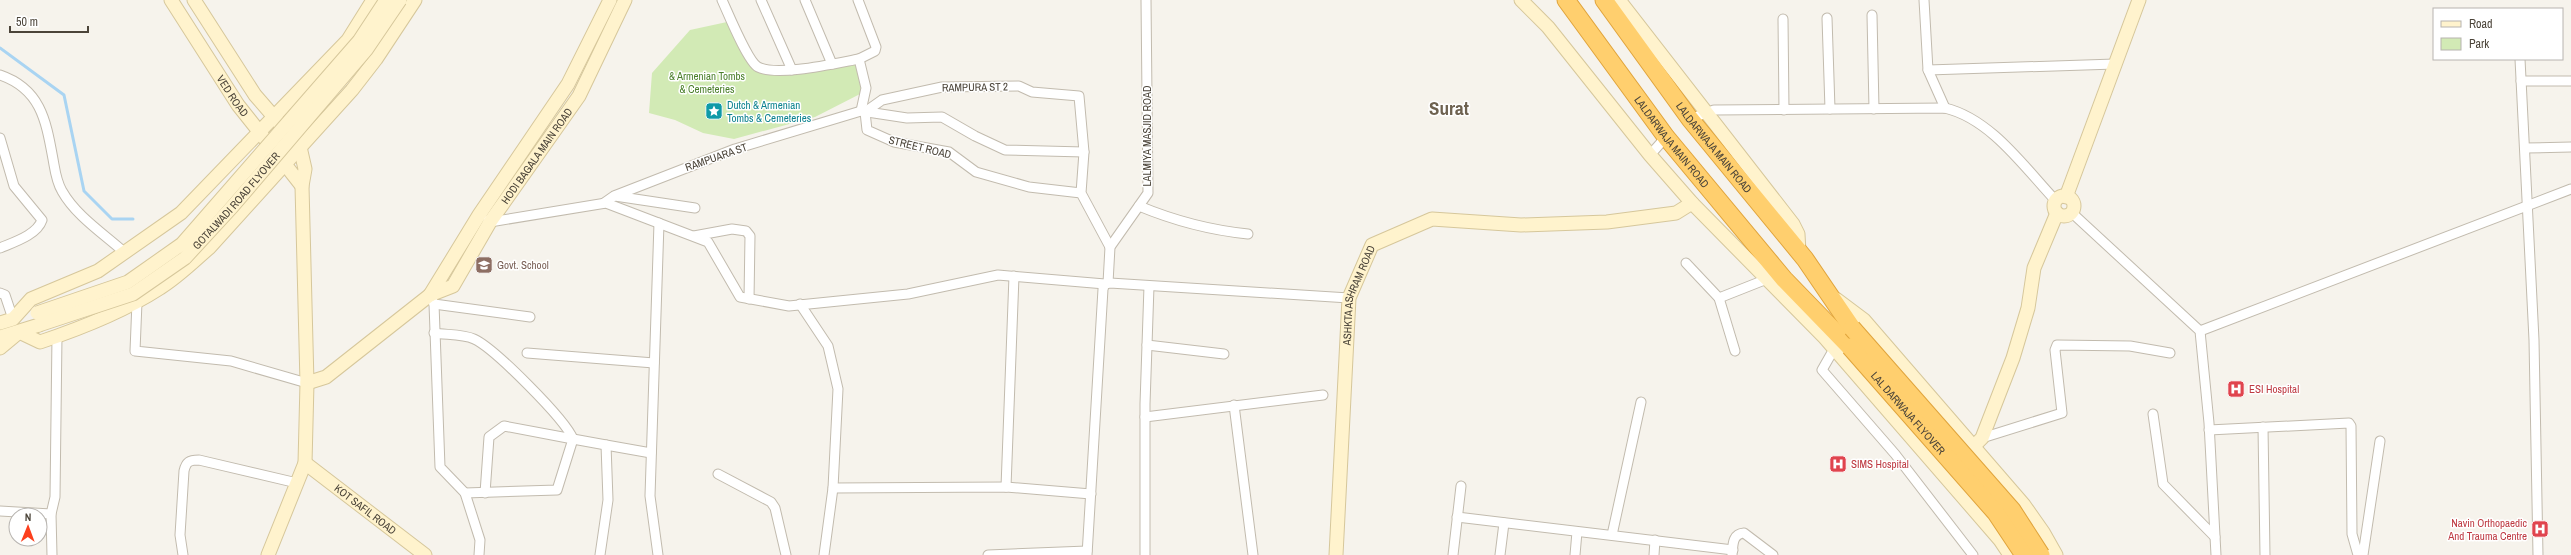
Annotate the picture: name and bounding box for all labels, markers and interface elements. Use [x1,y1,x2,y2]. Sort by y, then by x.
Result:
scale bar [10,8,88,34]
legend [2433,8,2563,60]
text: 50 m [16,14,38,30]
text: Road [2469,16,2493,32]
text: Park [2469,36,2489,52]
park label: & Armenian Tombs & Cemeteries [669,69,746,96]
street label: VED ROAD [214,72,252,120]
street label: RAMPURA ST 2 [942,79,1008,95]
street label: LALMIYA MASJID ROAD [1140,85,1154,187]
street label: LALDARWAJA MAIN ROAD [1631,93,1712,191]
district label: Surat [1429,95,1469,121]
place label: Dutch & Armenian Tombs & Cemeteries [727,98,812,125]
street label: LALDARWAJA MAIN ROAD [1673,99,1755,196]
place icon: Dutch & Armenian Tombs & Cemeteries [704,101,724,121]
street label: HODI BAGALA MAIN ROAD [498,105,575,207]
street label: STREET ROAD [887,132,953,162]
street label: RAMPUARA ST [683,140,749,174]
street label: GOTALWADI ROAD FLYOVER [189,149,283,252]
street label: ASHKTA ASHRAM ROAD [1340,243,1378,347]
school or university icon: Govt. School [474,255,494,275]
place label: Govt. School [497,258,549,272]
street label: LAL DARWAJA FLYOVER [1868,369,1949,458]
hospital icon: ESI Hospital [2226,379,2246,399]
place label: ESI Hospital [2249,382,2299,396]
hospital icon: SIMS Hospital [1828,454,1848,474]
place label: SIMS Hospital [1851,457,1909,471]
street label: KOT SAFIL ROAD [332,481,399,537]
north arrow [8,507,48,547]
text: N [25,510,32,524]
place label: Navin Orthopaedic And Trauma Centre [2447,516,2527,543]
hospital icon: Navin Orthopaedic And Trauma Centre [2530,519,2550,539]

